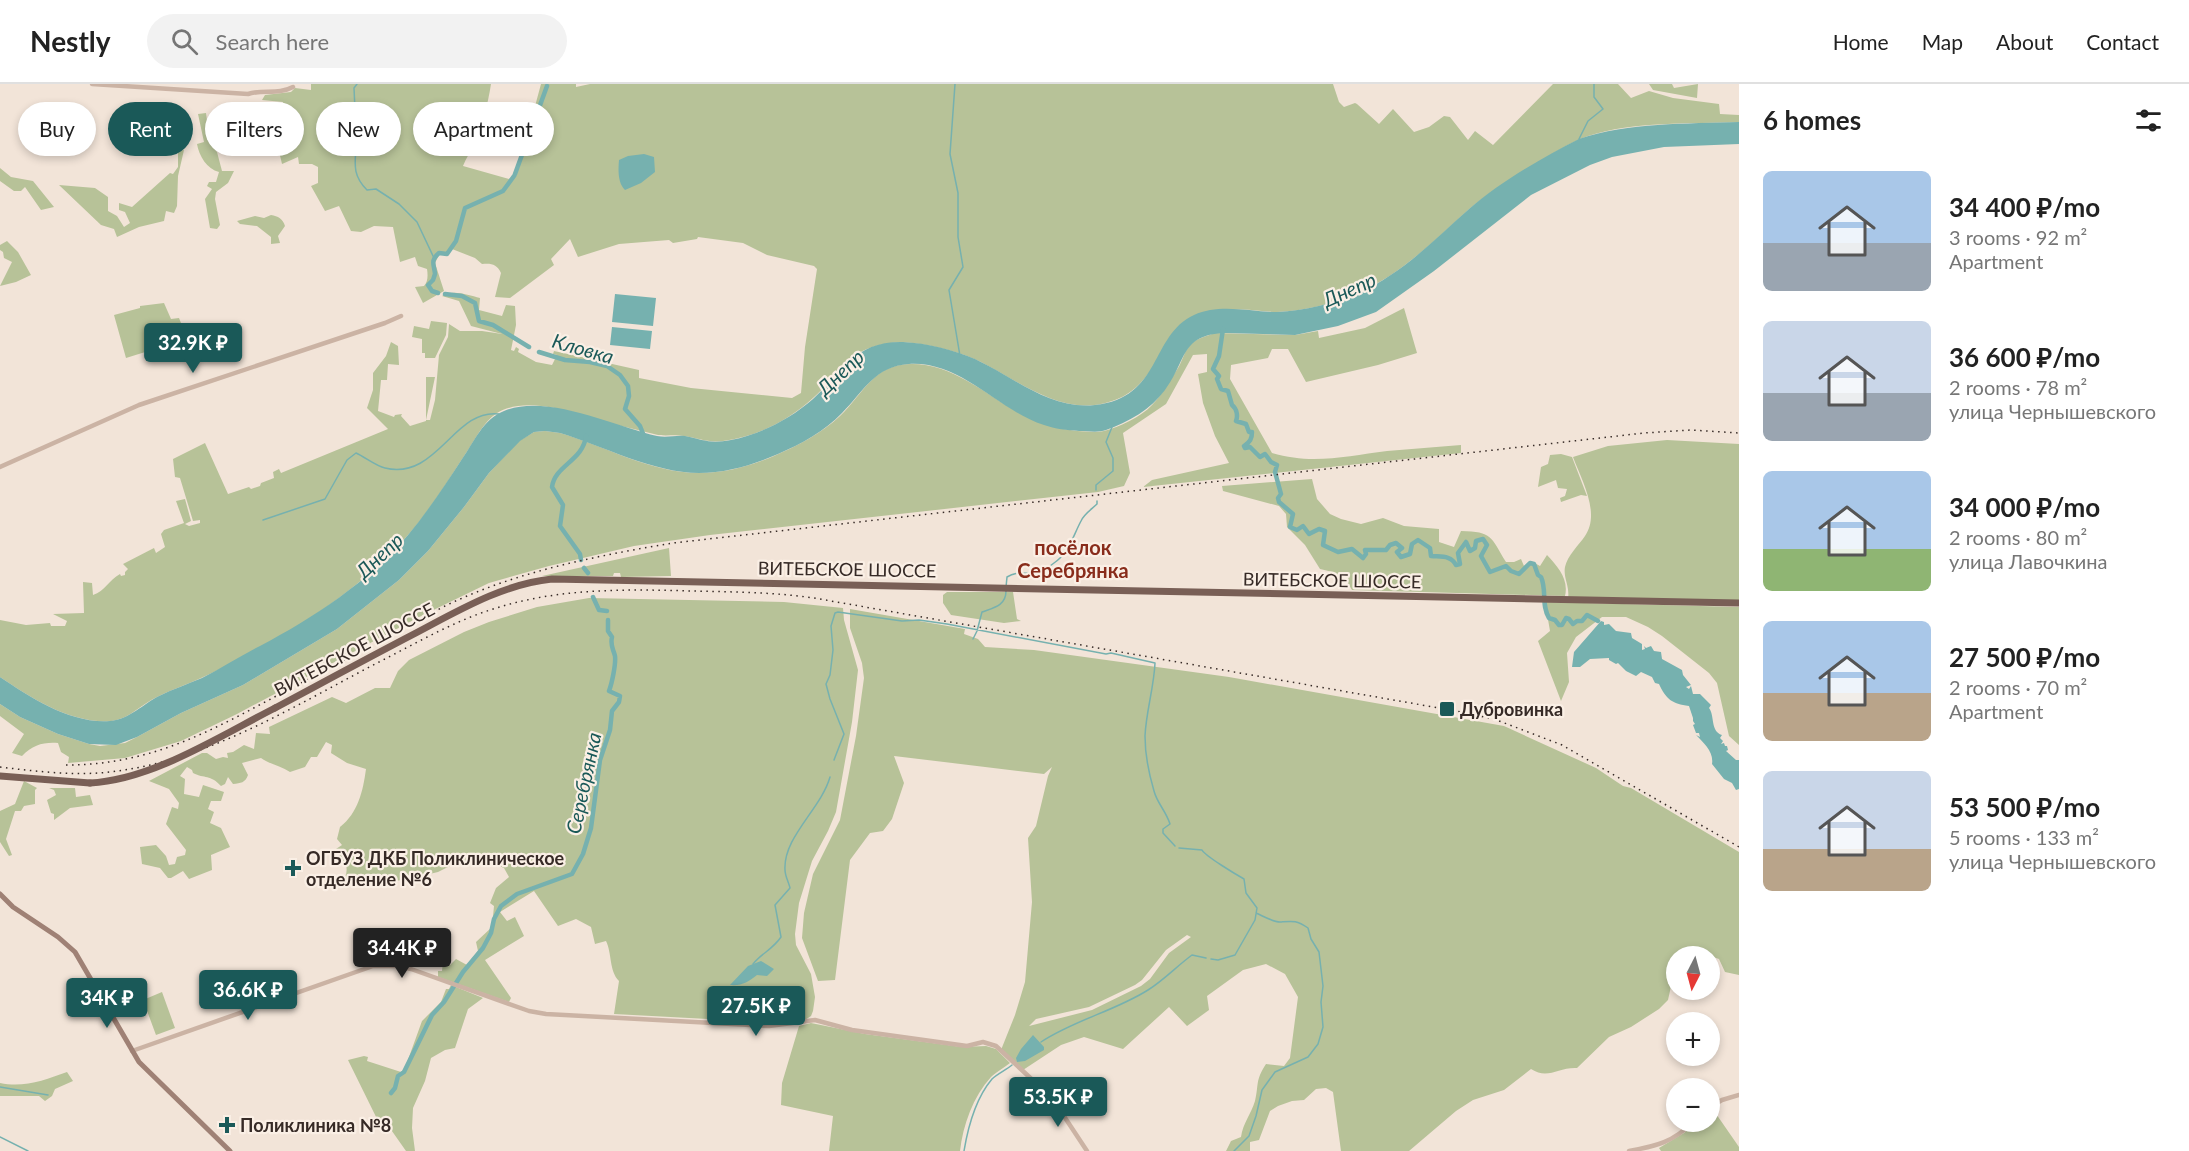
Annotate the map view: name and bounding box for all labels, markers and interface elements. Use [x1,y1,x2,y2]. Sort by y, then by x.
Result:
search box [147,14,567,68]
text: Nestly [30,24,111,58]
icon: search [168,25,201,58]
text: Search here [216,28,329,55]
text: Home [1833,29,1889,54]
text: Map [1922,29,1963,54]
text: About [1996,29,2053,54]
text: Contact [2086,29,2159,54]
chip: Buy [18,102,96,156]
chip: Rent [108,102,193,156]
chip: Filters [205,102,304,156]
chip: New [316,102,401,156]
chip: Apartment [413,102,554,156]
text: 6 homes [1763,104,1861,136]
icon: filters [2132,104,2165,137]
text: 34 400 ₽/mo [1949,191,2100,223]
icon: home [1811,195,1883,267]
text: 3 rooms · 92 m² [1949,225,2087,249]
text: Apartment [1949,249,2043,273]
water label: Днепр [1318,267,1379,312]
pin: 32.9K ₽ [138,323,248,374]
water label: Кловка [550,328,616,368]
text: 32.9K ₽ [158,330,228,354]
text: 36 600 ₽/mo [1949,341,2100,373]
water label: Днепр [811,344,869,400]
icon: home [1811,345,1883,417]
text: 2 rooms · 78 m² [1949,375,2087,399]
text: улица Чернышевского [1949,399,2156,423]
text: 34 000 ₽/mo [1949,491,2100,523]
icon: home [1811,495,1883,567]
text: 2 rooms · 80 m² [1949,525,2087,549]
water label: Днепр [350,527,408,583]
district label: посёлок Серебрянка [1017,535,1129,582]
text: улица Лавочкина [1949,549,2108,573]
street label: ВИТЕБСКОЕ ШОССЕ [758,556,936,582]
street label: ВИТЕБСКОЕ ШОССЕ [1243,567,1421,593]
street label: ВИТЕБСКОЕ ШОССЕ [270,597,438,701]
text: 27 500 ₽/mo [1949,641,2100,673]
icon: home [1811,645,1883,717]
text: 2 rooms · 70 m² [1949,675,2087,699]
place label: Дубровинка [1460,698,1563,720]
text: Apartment [1949,699,2043,723]
marker: Дубровинка [1438,700,1456,718]
water label: Серебрянка [561,730,605,836]
text: 53 500 ₽/mo [1949,791,2100,823]
icon: home [1811,795,1883,867]
text: 5 rooms · 133 m² [1949,825,2099,849]
place label: ОГБУЗ ДКБ Поликлиническое отделение №6 [306,847,564,890]
text: улица Чернышевского [1949,849,2156,873]
marker: ОГБУЗ ДКБ Поликлиническое отделение №6 [284,859,302,877]
pin: 34.4K ₽ [347,928,457,979]
text: 34.4K ₽ [367,935,437,959]
north arrow [1666,946,1720,1000]
map controls [1666,946,1720,1132]
pin: 36.6K ₽ [193,970,303,1021]
text: 36.6K ₽ [213,977,283,1001]
pin: 34K ₽ [65,978,149,1029]
text: 34K ₽ [80,985,134,1009]
pin: 27.5K ₽ [701,986,811,1037]
text: 27.5K ₽ [721,993,791,1017]
button: + [1666,1012,1720,1066]
pin: 53.5K ₽ [1003,1077,1113,1128]
button: − [1666,1078,1720,1132]
text: 53.5K ₽ [1023,1084,1093,1108]
place label: Поликлиника №8 [240,1114,391,1136]
marker: Поликлиника №8 [218,1116,236,1134]

